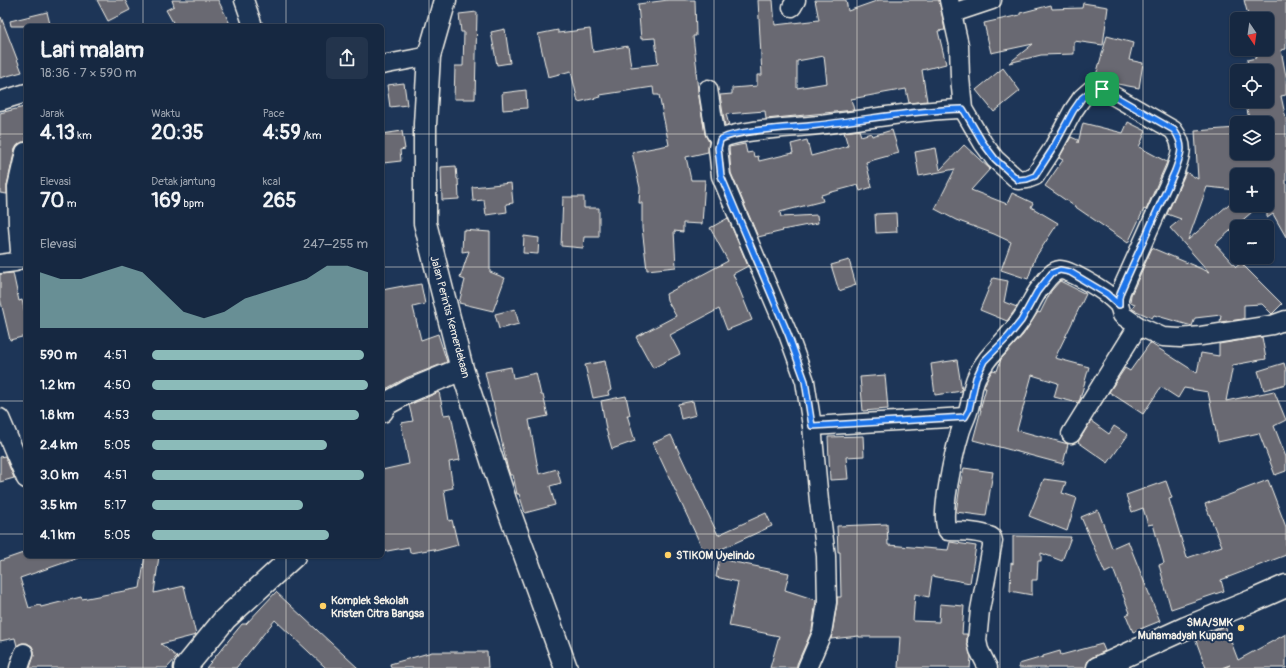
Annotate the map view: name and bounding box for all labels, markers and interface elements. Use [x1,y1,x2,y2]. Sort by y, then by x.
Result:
north arrow [1230,12,1274,56]
map controls [1230,12,1274,264]
text: Lari malam [40,36,144,64]
button: share [326,37,368,79]
button: locate [1230,64,1274,108]
text: 18:36 · 7 × 590 m [40,65,136,81]
pin [1085,72,1119,106]
icon: arrive [1091,78,1113,100]
text: Jarak [40,107,64,120]
text: Waktu [151,107,180,120]
text: Pace [263,107,284,120]
button: layers [1230,116,1274,160]
text: 4.13 [40,120,75,145]
text: 20:35 [151,120,204,145]
text: 4:59 [263,120,301,145]
text: km [75,129,92,142]
text: /km [301,129,321,142]
button: + [1230,168,1274,212]
text: Elevasi [40,175,71,188]
text: Detak jantung [151,175,215,188]
text: kcal [263,175,281,188]
text: 70 [40,188,64,213]
text: 169 [151,188,181,213]
text: 265 [263,188,296,213]
text: m [64,197,76,210]
text: bpm [181,197,204,210]
button: − [1230,220,1274,264]
text: Elevasi [40,236,76,252]
text: 247–255 m [303,236,368,252]
street label: Jalan Perintis Kemerdekaan [427,254,473,380]
text: 590 m [40,347,77,363]
text: 4:51 [104,347,127,363]
text: 1.2 km [40,377,75,393]
text: 4:50 [104,377,131,393]
text: 1.8 km [40,407,74,423]
text: 4:53 [104,407,129,423]
text: 2.4 km [40,437,77,453]
text: 5:05 [104,437,130,453]
text: 3.0 km [40,467,79,483]
text: 4:51 [104,467,127,483]
text: 3.5 km [40,497,77,513]
text: 5:17 [104,497,126,513]
text: 4.1 km [40,527,75,543]
text: 5:05 [104,527,130,543]
place label: STIKOM Uyelindo [676,549,755,562]
marker: STIKOM Uyelindo [663,550,673,560]
place label: Komplek Sekolah Kristen Citra Bangsa [331,594,424,620]
marker: Komplek Sekolah Kristen Citra Bangsa [318,601,328,611]
place label: SMA/SMK Muhamadyah Kupang [1138,616,1233,642]
marker: SMA/SMK Muhamadyah Kupang [1236,623,1246,633]

